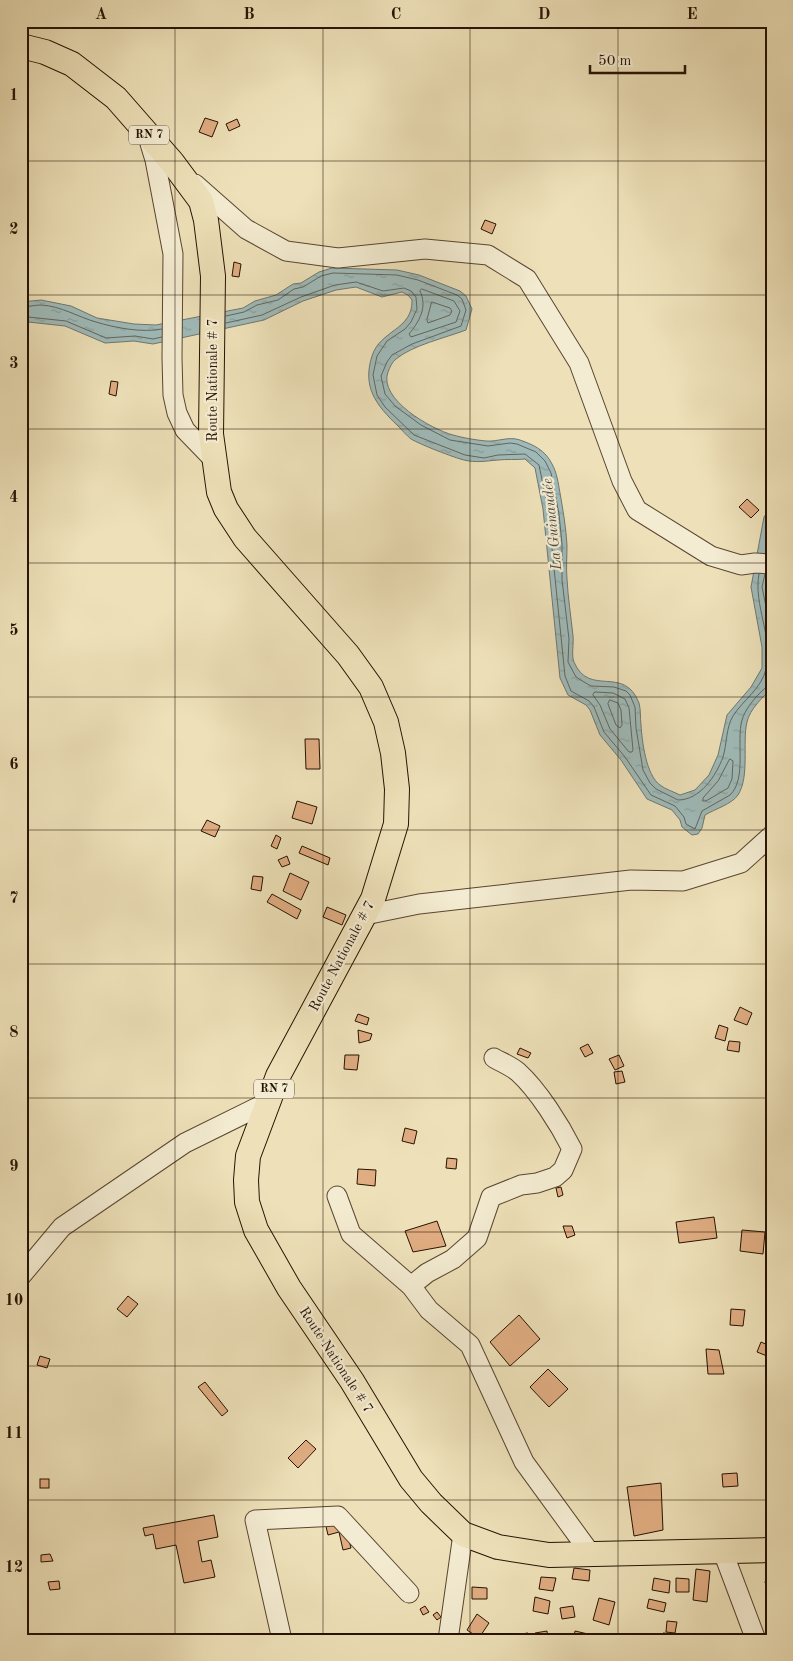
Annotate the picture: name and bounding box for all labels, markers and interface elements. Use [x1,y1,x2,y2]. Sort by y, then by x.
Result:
text: A [95,7,107,23]
text: B [243,7,255,23]
text: C [391,7,401,23]
text: D [538,7,550,23]
text: E [686,7,698,23]
scale bar [590,42,686,74]
text: 50 m [598,54,632,69]
text: 1 [9,88,19,104]
road number: RN 7 [129,126,169,144]
text: 2 [9,222,19,238]
street label: Route Nationale # 7 [206,318,220,442]
text: 3 [9,356,19,372]
water label: La Guinaudée [541,477,565,572]
text: 4 [9,490,19,506]
text: 5 [9,623,19,639]
text: 6 [9,757,19,773]
text: 7 [9,891,19,907]
street label: Route Nationale # 7 [307,898,377,1014]
text: 8 [9,1025,19,1041]
road number: RN 7 [254,1080,294,1098]
text: 9 [9,1159,19,1175]
text: 10 [5,1293,23,1309]
street label: Route Nationale # 7 [297,1304,375,1416]
text: 11 [5,1426,23,1442]
text: 12 [5,1560,23,1576]

